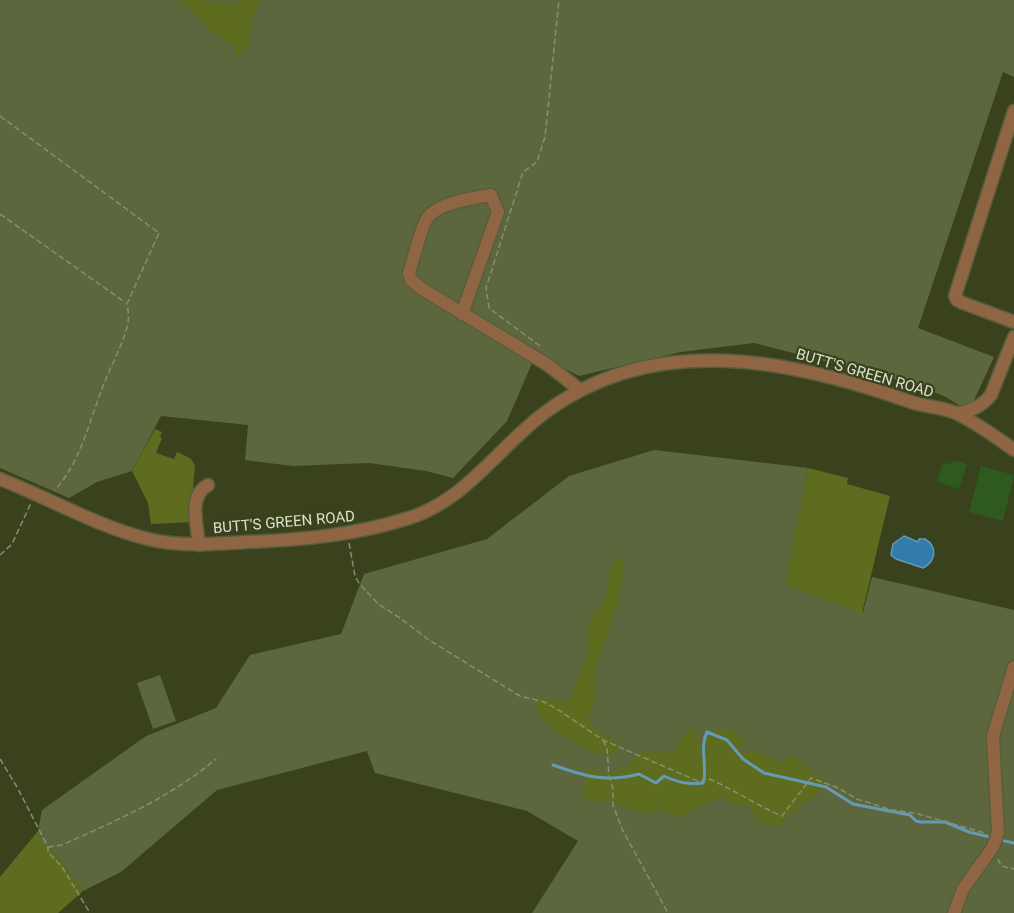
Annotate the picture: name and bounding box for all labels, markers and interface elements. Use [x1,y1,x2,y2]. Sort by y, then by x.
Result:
street label: BUTT'S GREEN ROAD [794,345,936,401]
street label: BUTT'S GREEN ROAD [212,507,356,537]

